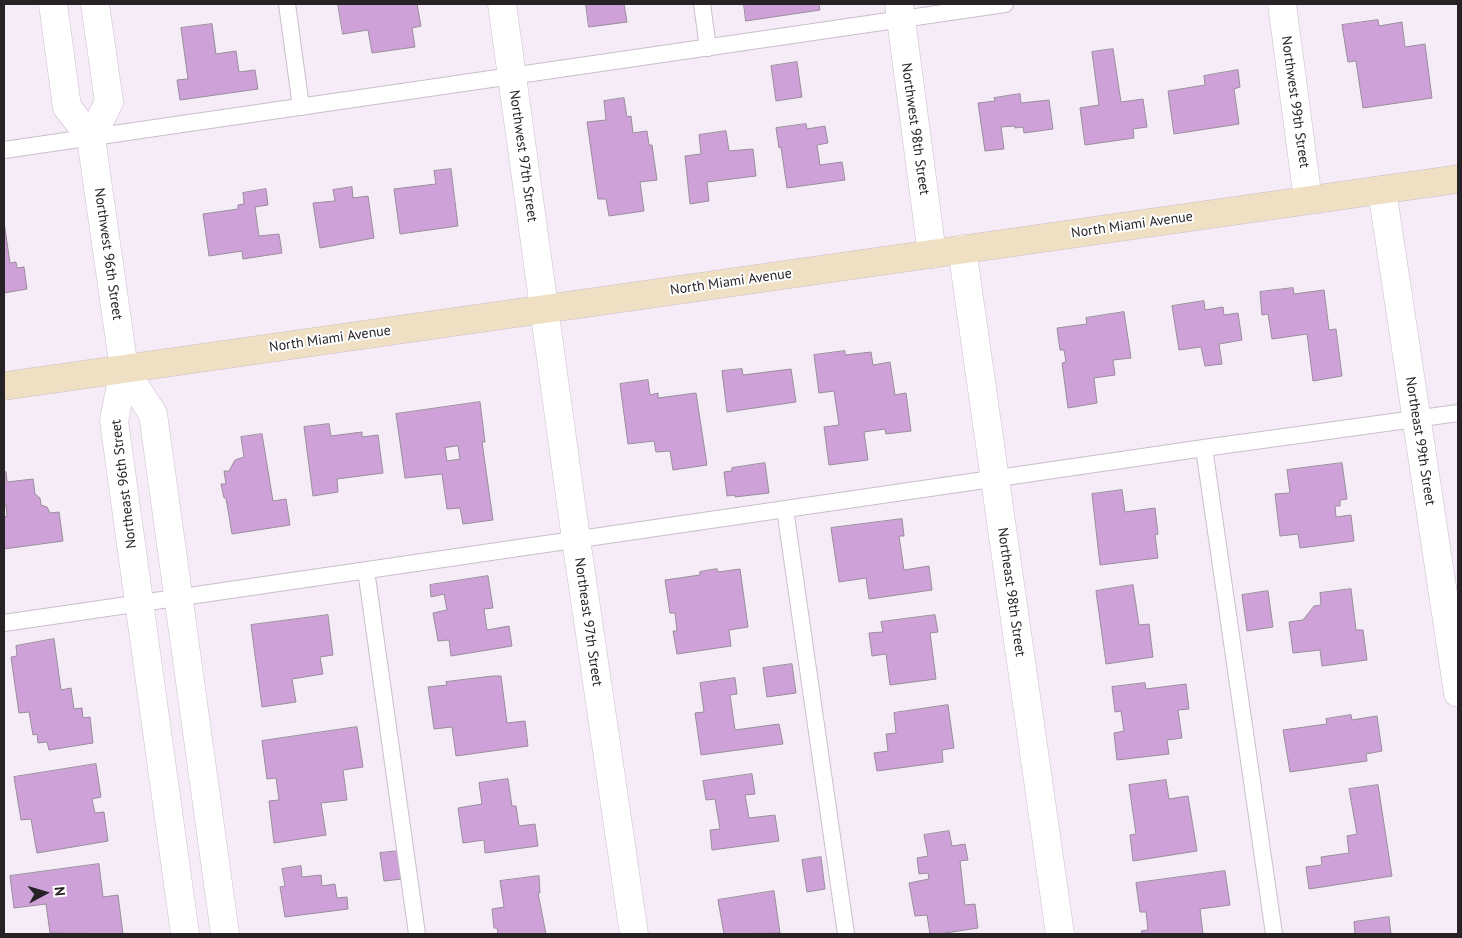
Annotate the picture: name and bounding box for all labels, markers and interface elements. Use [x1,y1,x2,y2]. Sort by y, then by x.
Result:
street label: Northwest 99th Street [1277,35,1313,169]
street label: Northwest 98th Street [897,62,933,196]
street label: Northwest 97th Street [505,89,541,223]
street label: Northwest 96th Street [90,187,126,321]
street label: North Miami Avenue [1070,208,1194,242]
street label: North Miami Avenue [669,265,793,299]
street label: North Miami Avenue [268,322,392,356]
street label: Northeast 99th Street [1402,375,1438,507]
street label: Northeast 96th Street [108,418,140,550]
street label: Northeast 98th Street [994,526,1028,658]
street label: Northeast 97th Street [571,557,605,687]
north arrow [20,868,70,918]
text: N [50,886,69,897]

